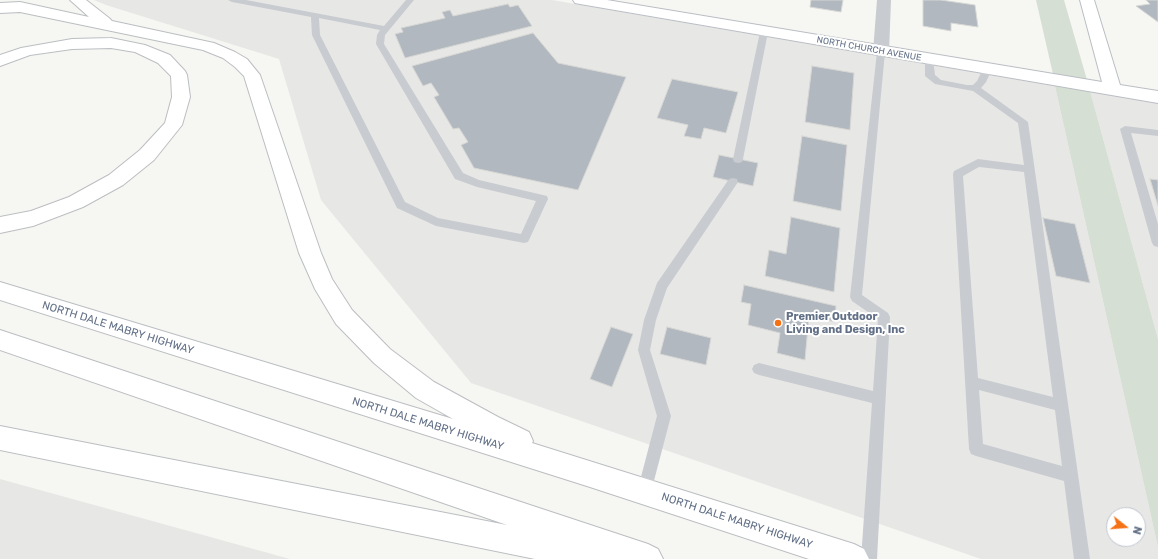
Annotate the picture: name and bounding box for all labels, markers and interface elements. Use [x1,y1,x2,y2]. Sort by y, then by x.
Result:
street label: NORTH CHURCH AVENUE [816,34,922,64]
street label: NORTH DALE MABRY HIGHWAY [40,299,196,357]
place label: Premier Outdoor Living and Design, Inc [786,310,905,336]
marker: Premier Outdoor Living and Design, Inc [773,318,783,328]
street label: NORTH DALE MABRY HIGHWAY [350,395,506,453]
street label: NORTH DALE MABRY HIGHWAY [660,490,814,552]
north arrow [1106,507,1146,547]
text: N [1130,525,1144,536]

